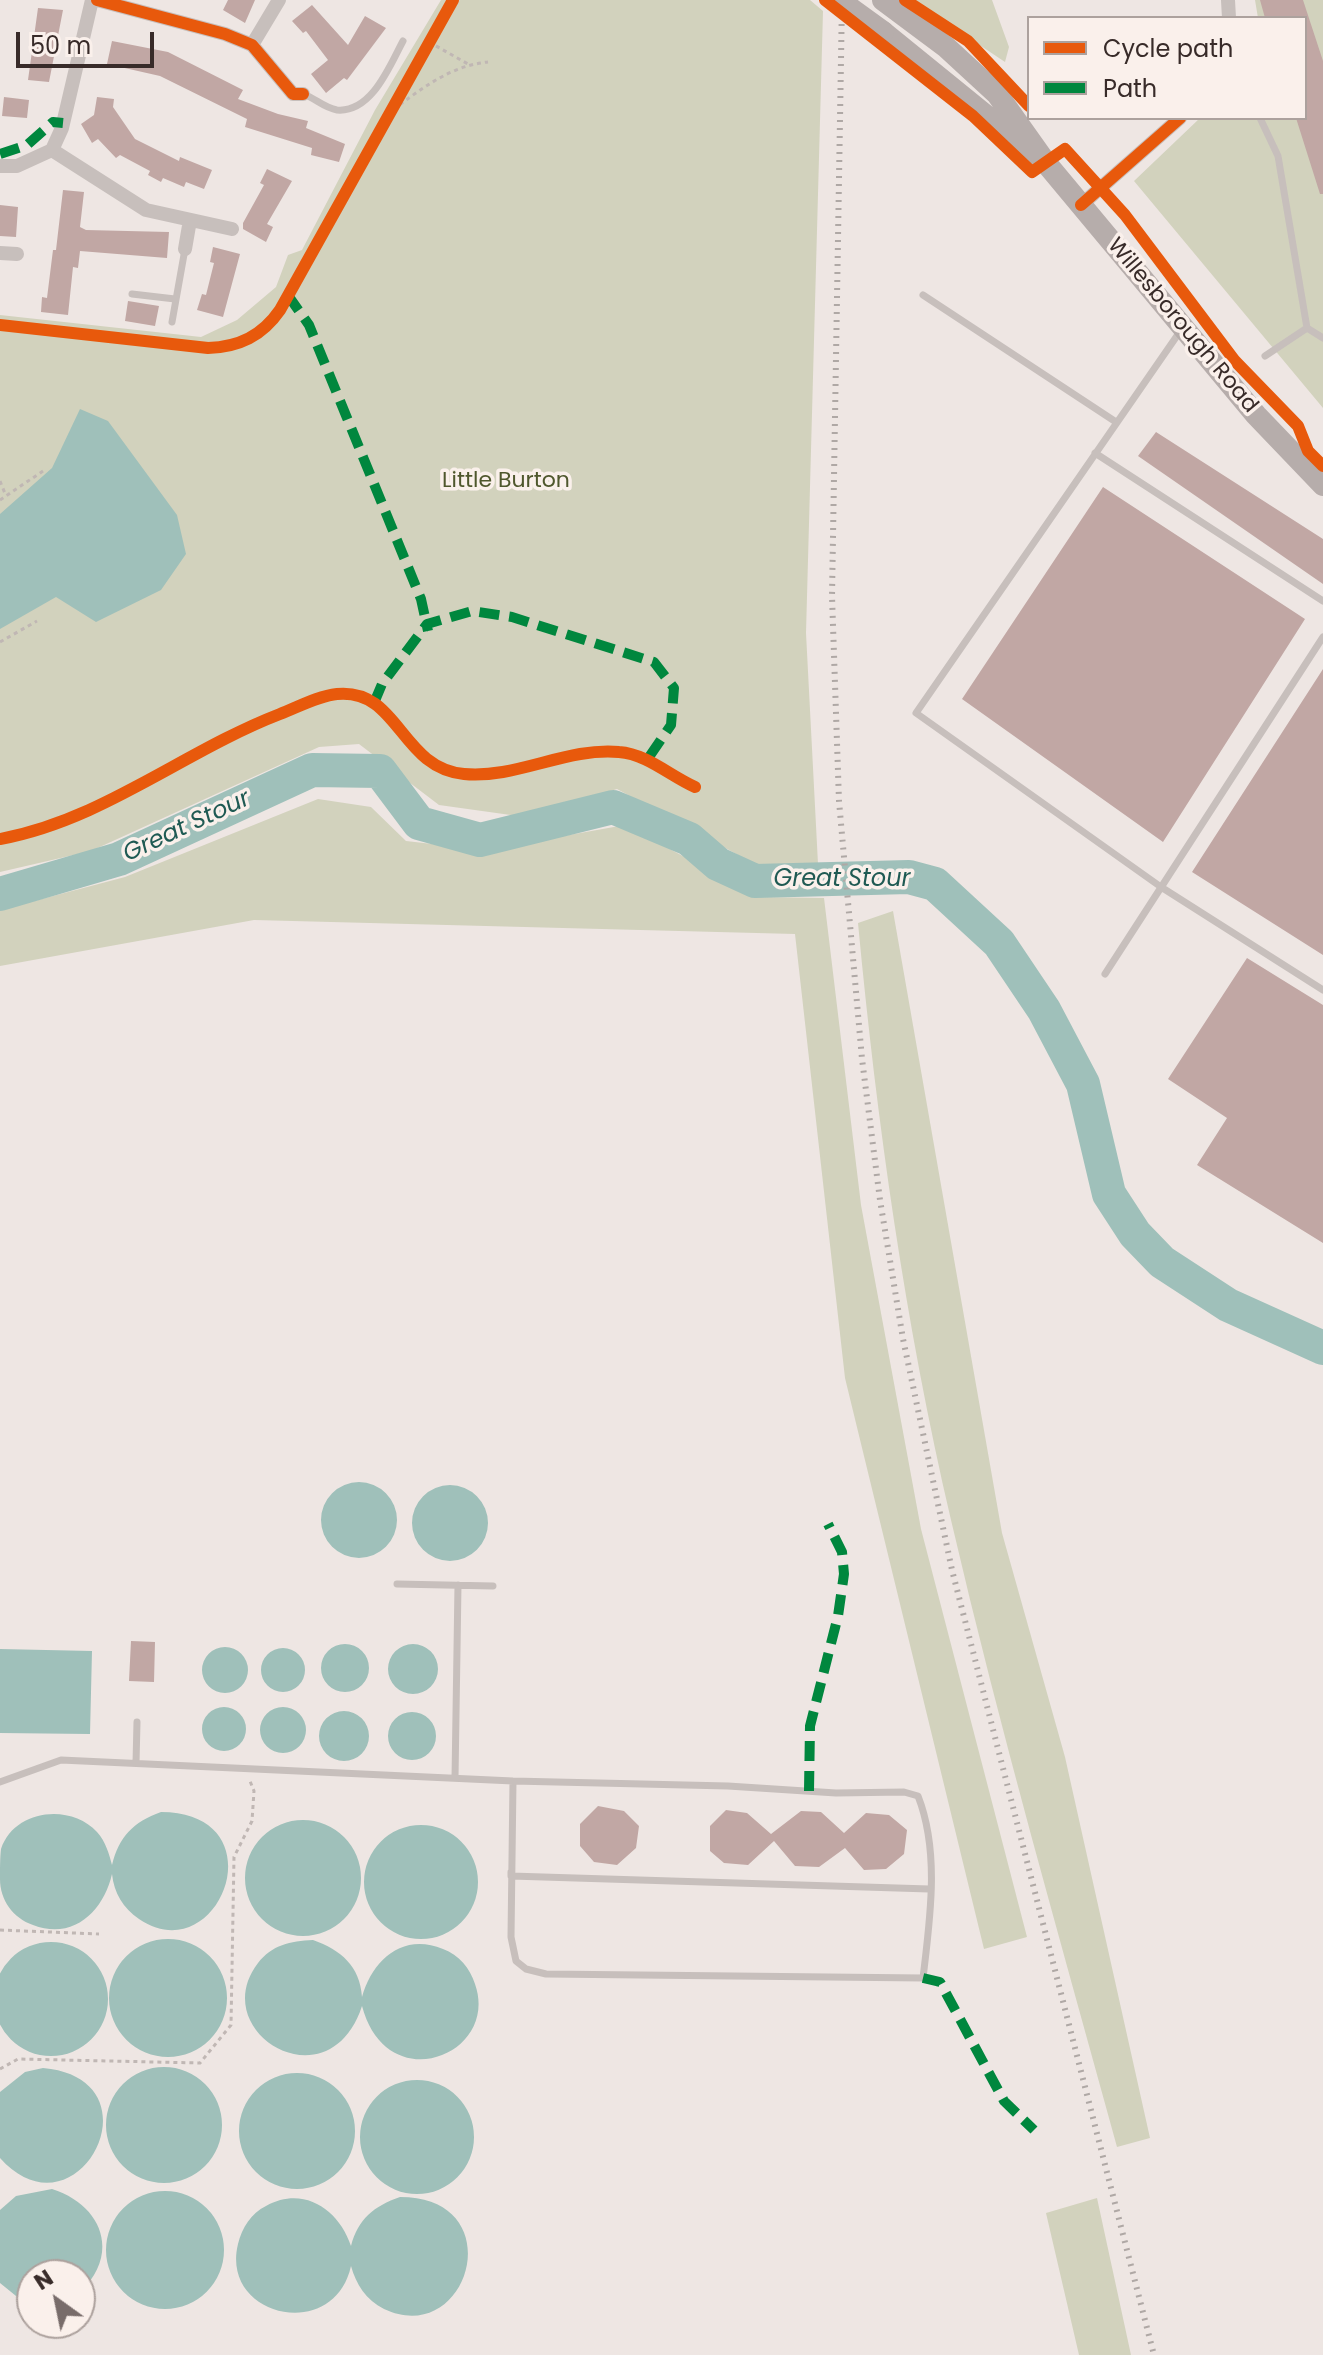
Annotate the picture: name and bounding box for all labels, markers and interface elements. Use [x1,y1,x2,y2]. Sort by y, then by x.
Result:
scale bar [20,16,158,66]
legend [1027,16,1307,120]
text: 50 m [30,29,91,62]
text: Cycle path [1103,32,1233,65]
text: Path [1103,72,1157,105]
street label: Willesborough Road [1101,233,1263,419]
park label: Little Burton [442,468,570,494]
water label: Great Stour [119,785,255,869]
water label: Great Stour [774,866,910,894]
north arrow [16,2259,96,2339]
text: N [28,2263,59,2298]

